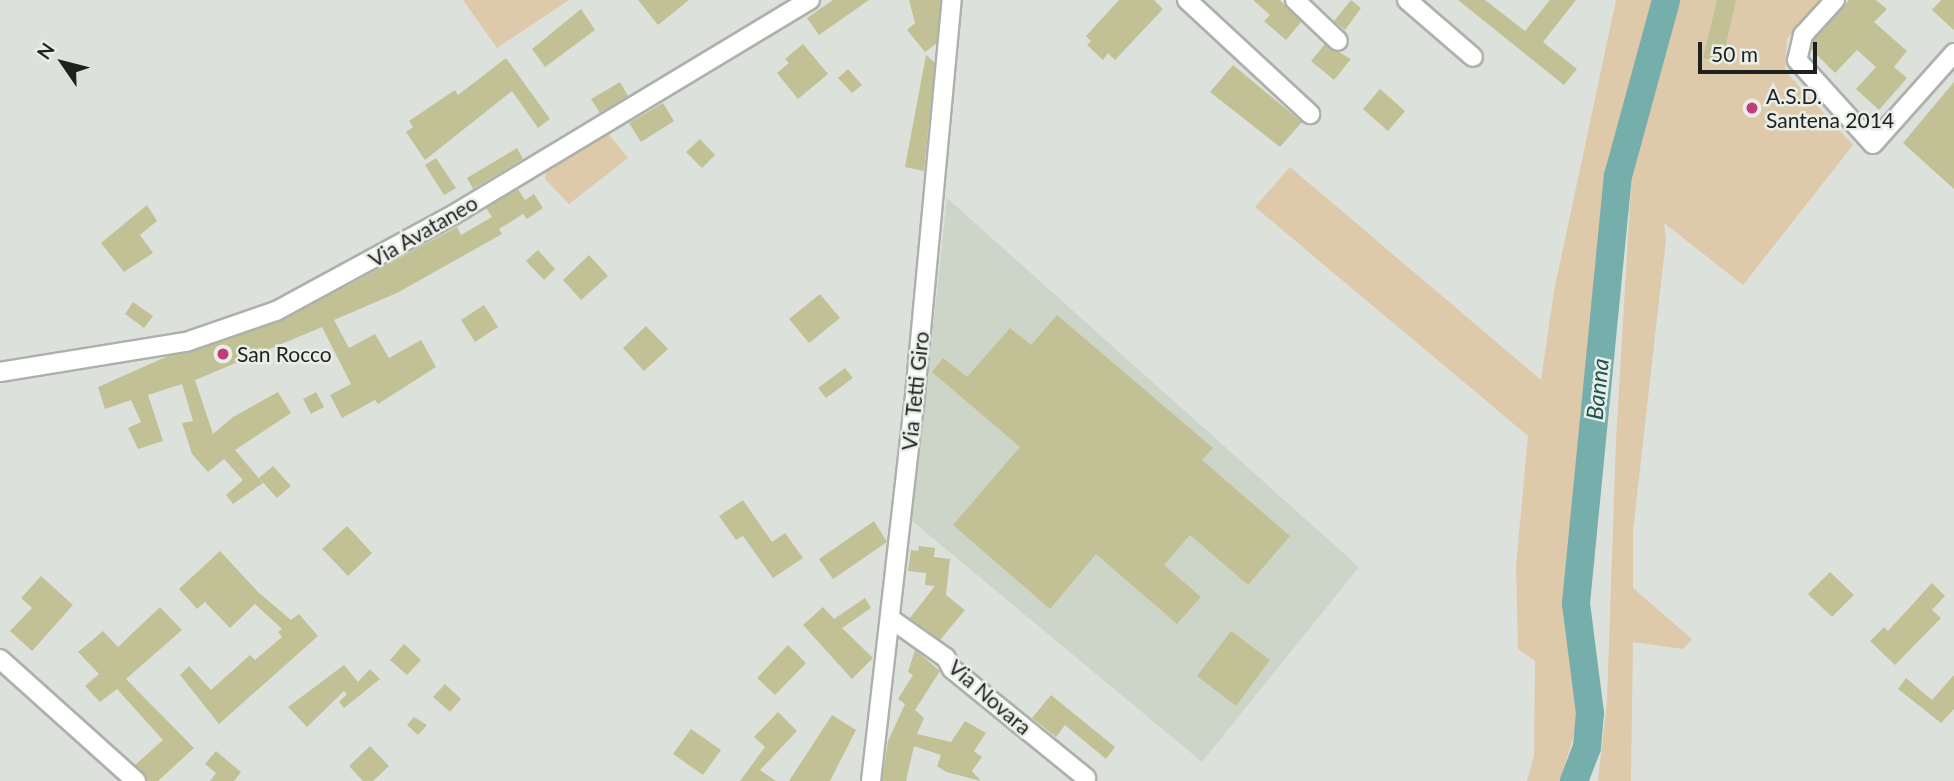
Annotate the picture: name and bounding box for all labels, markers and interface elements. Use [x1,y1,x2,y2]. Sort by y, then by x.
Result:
north arrow [28,28,98,98]
scale bar [1702,28,1821,72]
text: N [32,38,59,63]
text: 50 m [1711,41,1758,66]
place label: A.S.D. Santena 2014 [1766,83,1894,133]
marker: A.S.D. Santena 2014 [1744,100,1760,116]
street label: Via Avataneo [364,190,482,272]
street label: Via Tetti Giro [896,330,934,452]
place label: San Rocco [237,341,332,367]
marker: San Rocco [215,346,231,362]
water label: Banna [1580,357,1614,421]
street label: Via Novara [943,654,1037,740]

